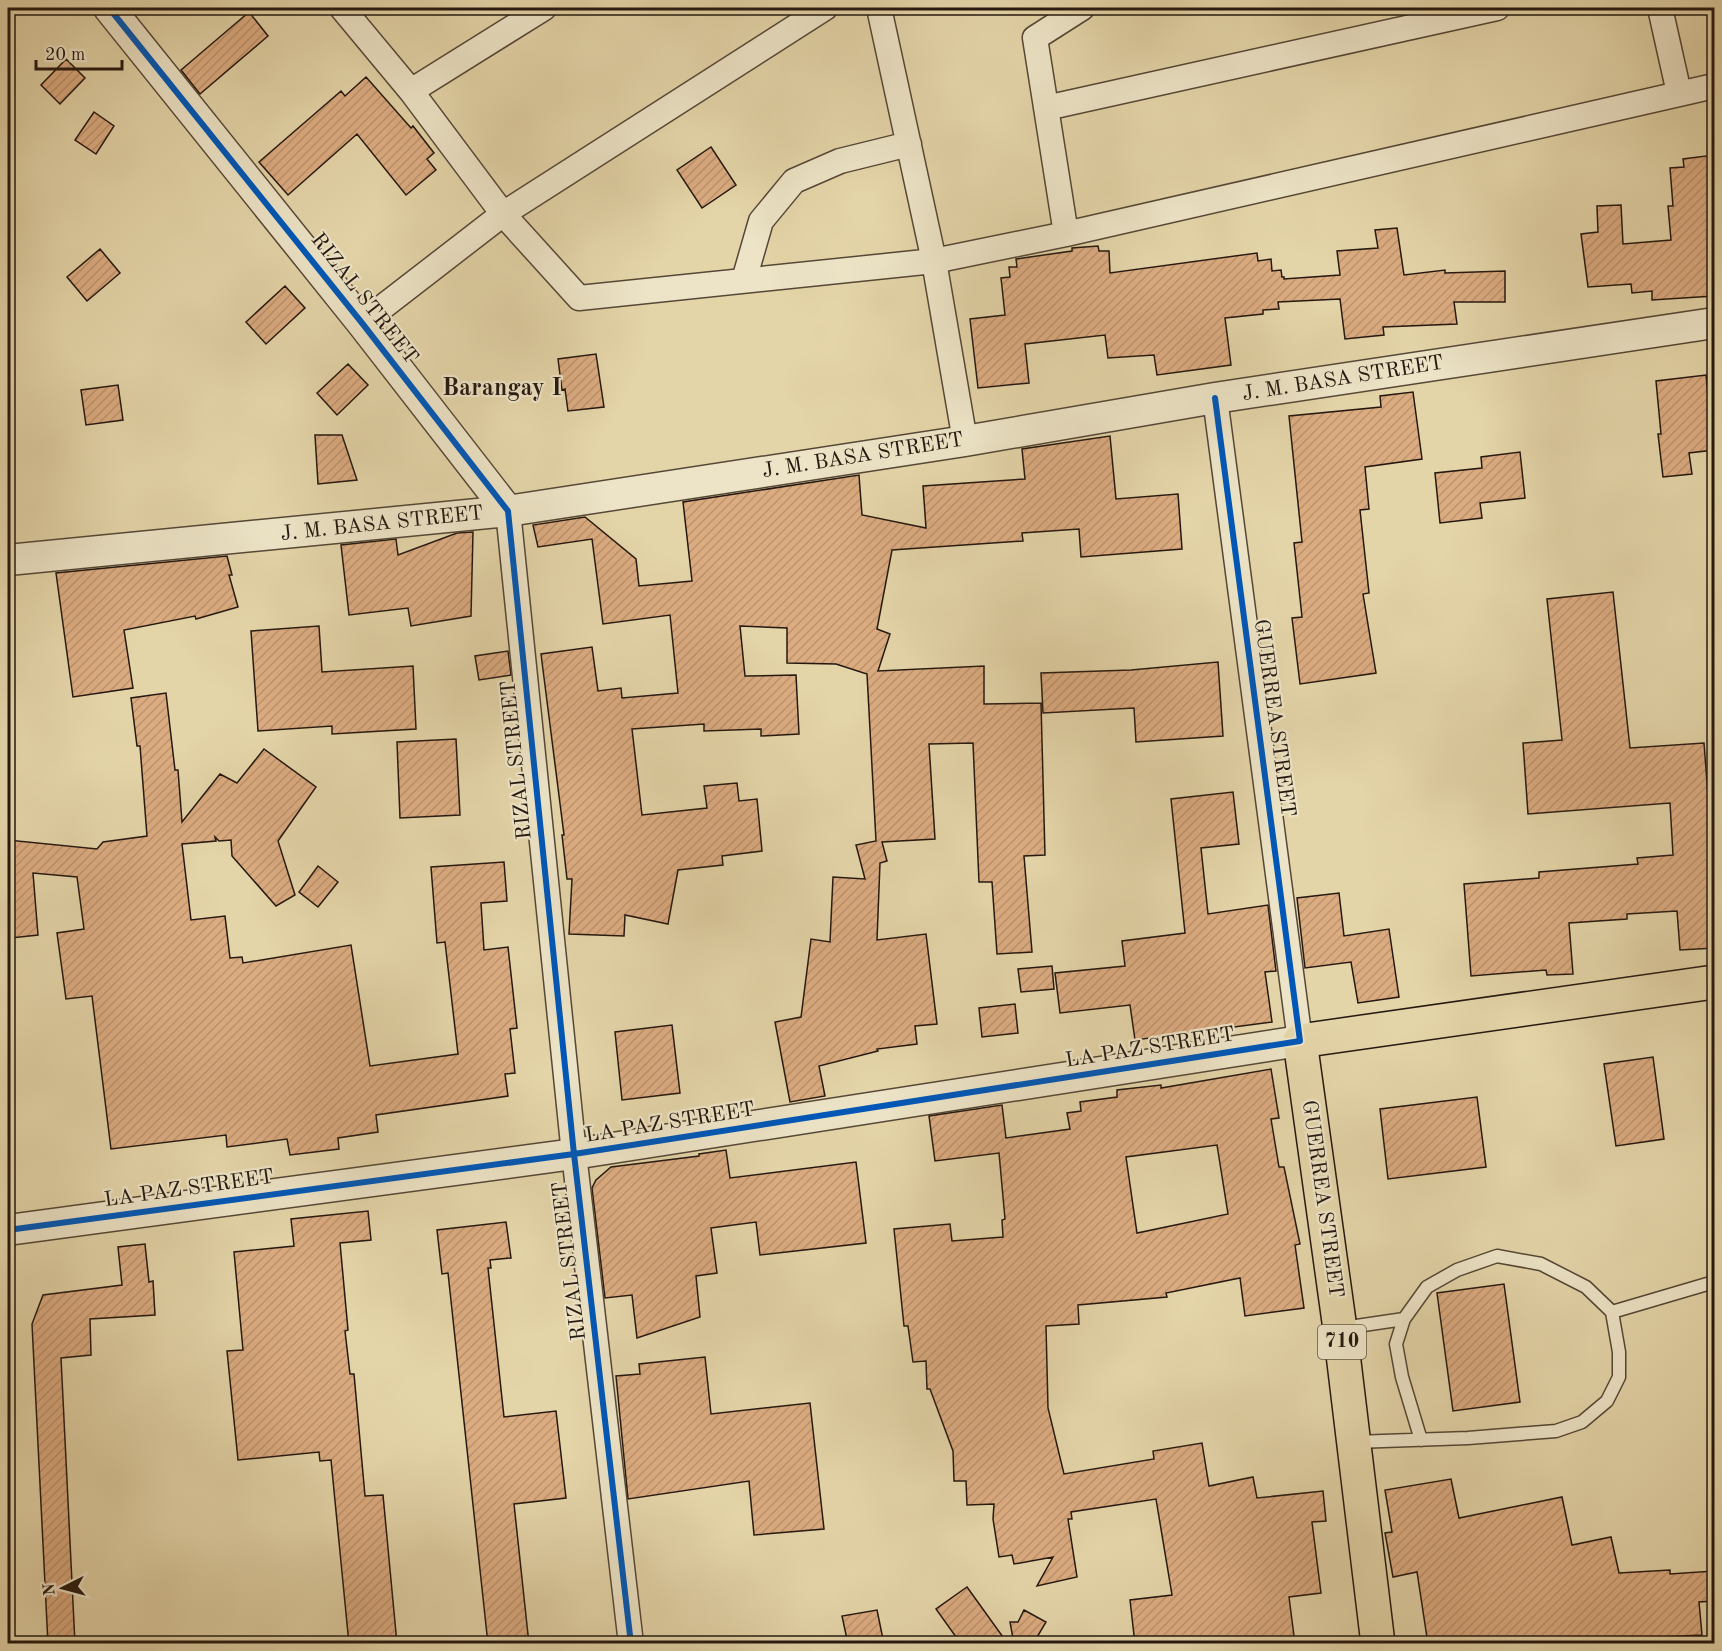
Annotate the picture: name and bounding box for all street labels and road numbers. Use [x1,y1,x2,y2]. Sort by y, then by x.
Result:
street label: RIZAL STREET [306,229,422,369]
street label: J. M. BASA STREET [1241,353,1445,405]
street label: J. M. BASA STREET [761,430,965,482]
street label: J. M. BASA STREET [280,503,484,545]
street label: GUERREA STREET [1250,618,1298,818]
street label: RIZAL STREET [498,679,536,841]
street label: LA PAZ STREET [1064,1024,1236,1072]
street label: LA PAZ STREET [584,1099,756,1147]
street label: GUERREA STREET [1298,1099,1346,1299]
street label: LA PAZ STREET [103,1167,275,1211]
street label: RIZAL STREET [550,1180,590,1342]
road number: 710 [1318,1325,1366,1359]

